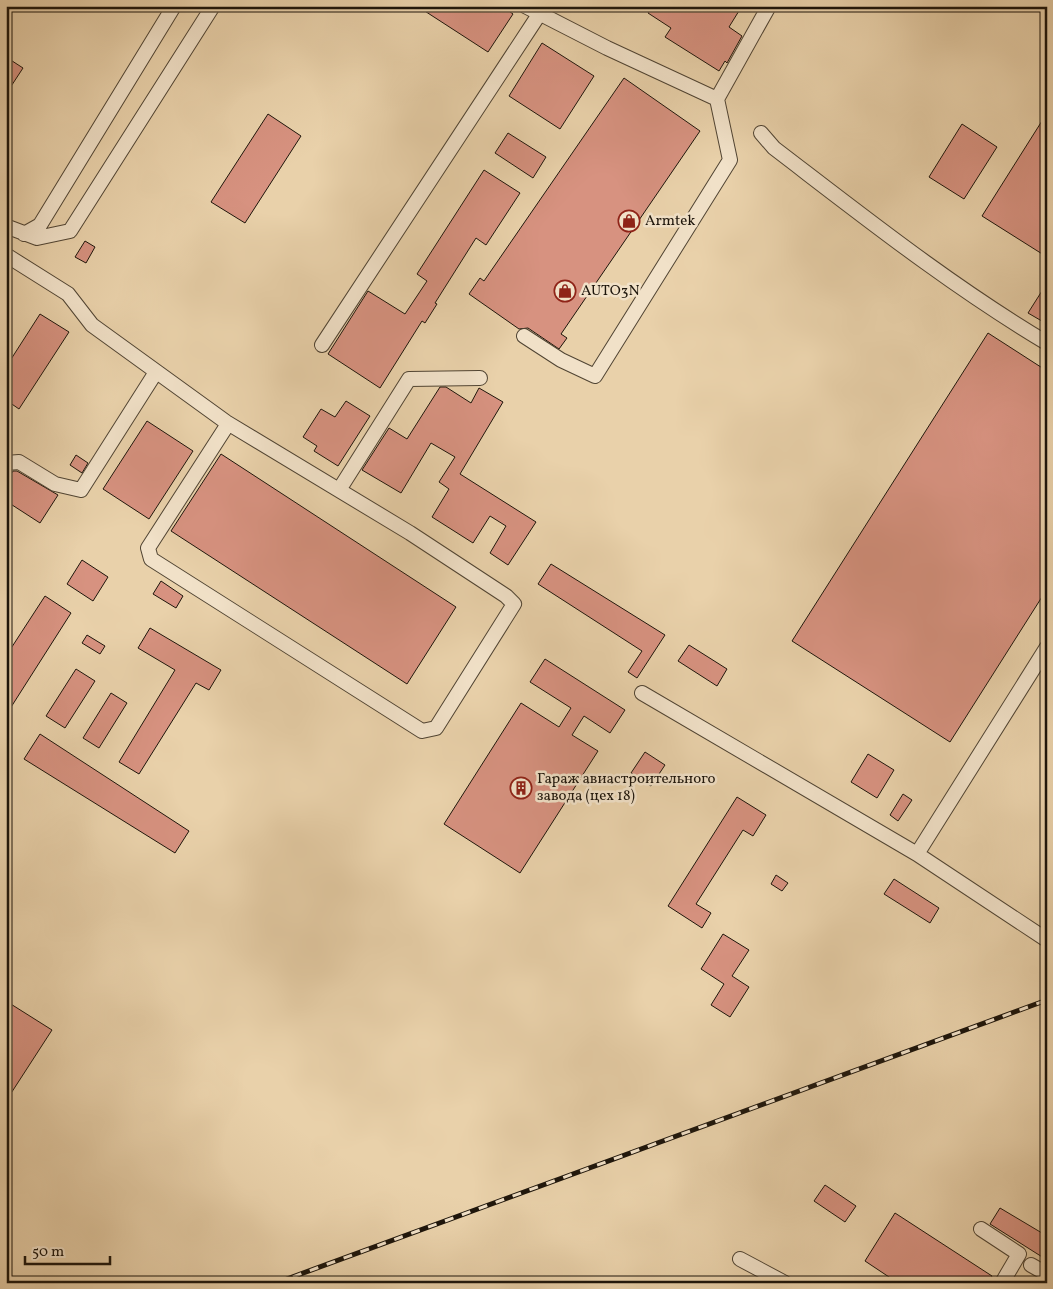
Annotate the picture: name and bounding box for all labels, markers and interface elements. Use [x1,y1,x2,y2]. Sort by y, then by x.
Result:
shop icon: Armtek [617,209,641,233]
place label: Armtek [645,211,696,232]
shop icon: AUTO3N [553,279,577,303]
place label: AUTO3N [581,281,640,302]
place label: Гараж авиастроительного завода (цех 18) [537,769,716,807]
building icon: Гараж авиастроительного завода (цех 18) [509,776,533,800]
scale bar [25,1234,110,1266]
text: 50 m [32,1242,64,1263]

